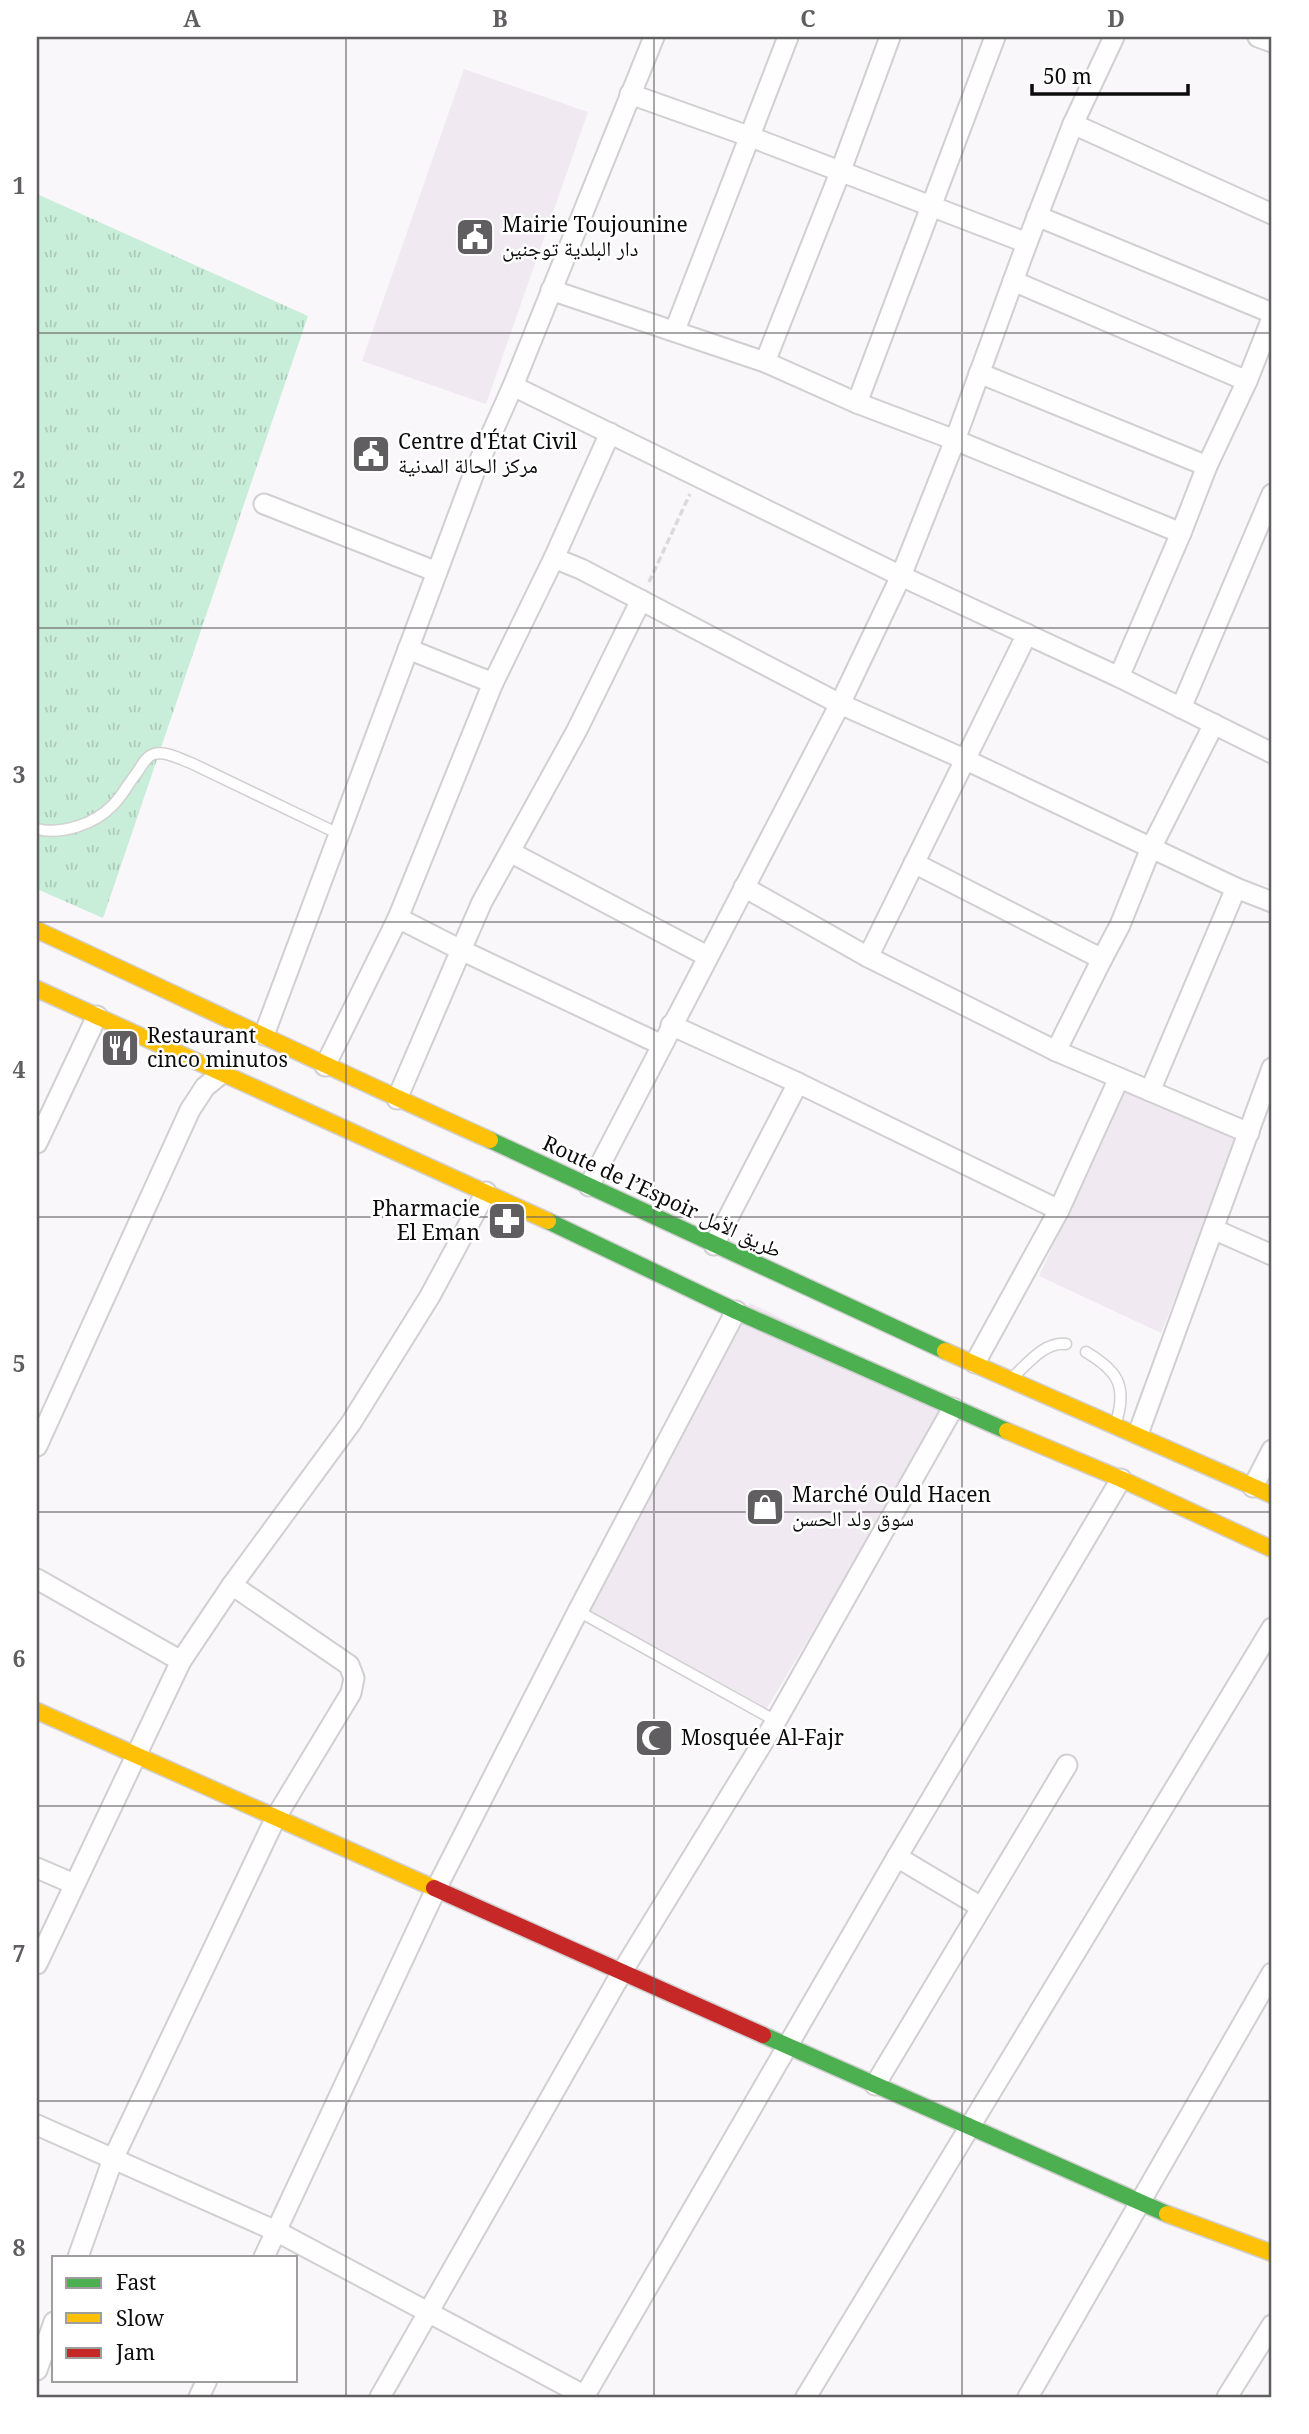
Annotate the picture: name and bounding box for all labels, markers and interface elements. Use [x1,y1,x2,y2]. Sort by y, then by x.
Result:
text: A [183,2,201,34]
text: B [492,2,508,34]
text: C [800,2,816,34]
text: D [1107,2,1125,34]
scale bar [1032,52,1188,96]
text: 50 m [1043,62,1092,90]
text: 1 [13,169,26,201]
place label: Mairie Toujounine دار البلدية توجنين [502,210,688,262]
public building icon: Mairie Toujounine دار البلدية توجنين [454,216,496,258]
place label: Centre d'État Civil مركز الحالة المدنية [398,427,578,479]
public building icon: Centre d'État Civil مركز الحالة المدنية [350,433,392,475]
text: 2 [13,463,26,495]
text: 3 [13,758,26,790]
place label: Restaurant cinco minutos [147,1021,288,1073]
restaurant icon: Restaurant cinco minutos [99,1027,141,1069]
text: 4 [13,1053,26,1085]
street label: Route de l’Espoir طريق الأمل [538,1128,786,1264]
place label: Pharmacie El Eman [372,1194,480,1246]
pharmacy icon: Pharmacie El Eman [486,1200,528,1242]
text: 5 [13,1347,26,1379]
place label: Marché Ould Hacen سوق ولد الحسن [792,1480,991,1532]
shop icon: Marché Ould Hacen سوق ولد الحسن [744,1486,786,1528]
text: 6 [13,1642,26,1674]
mosque icon: Mosquée Al-Fajr [633,1717,675,1759]
place label: Mosquée Al-Fajr [681,1723,844,1751]
text: 7 [13,1937,26,1969]
text: 8 [13,2231,26,2263]
legend [52,2256,298,2382]
text: Fast [116,2268,156,2296]
text: Slow [116,2304,165,2332]
text: Jam [115,2338,155,2366]

